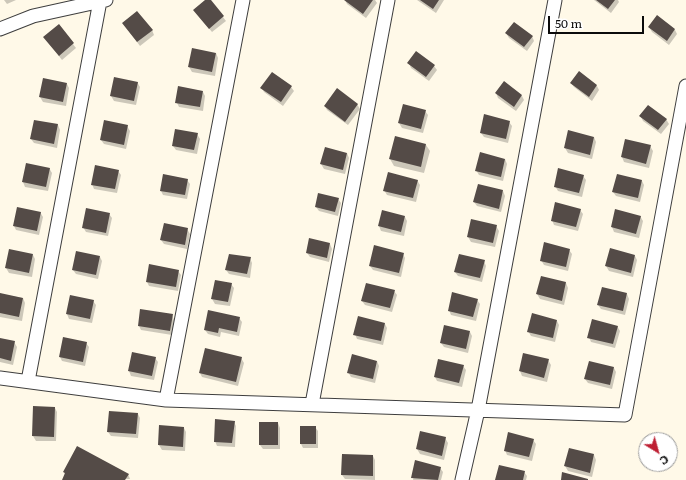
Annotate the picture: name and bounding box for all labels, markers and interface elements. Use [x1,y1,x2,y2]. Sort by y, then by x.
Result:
scale bar [550,8,646,34]
text: 50 m [555,14,582,32]
north arrow [638,432,678,472]
text: С [657,452,673,470]

